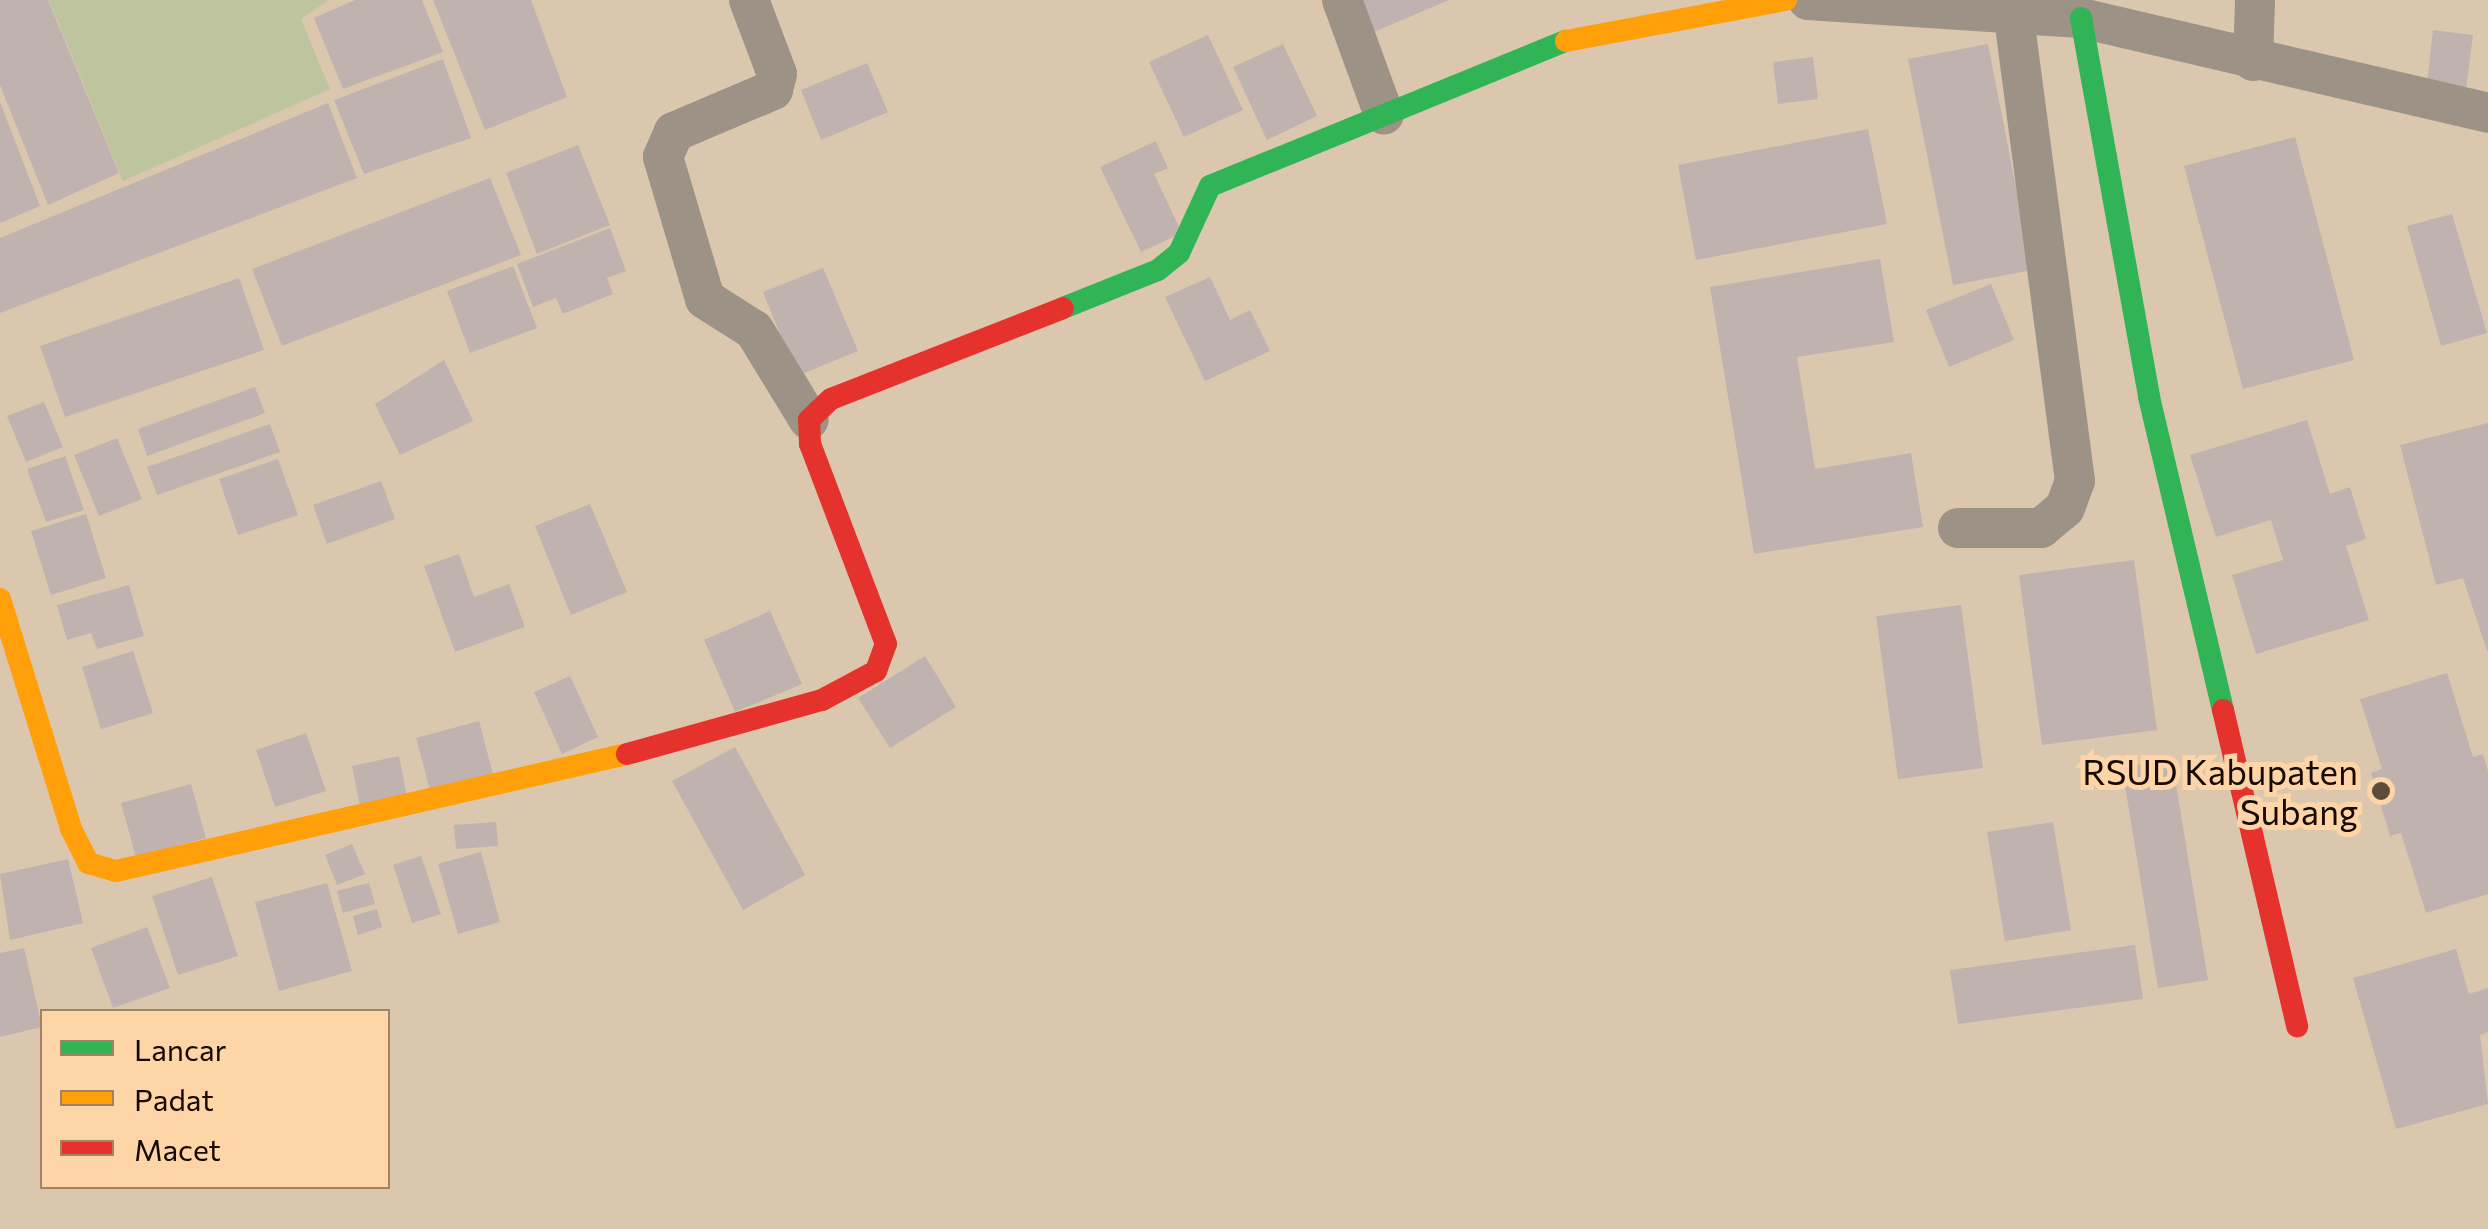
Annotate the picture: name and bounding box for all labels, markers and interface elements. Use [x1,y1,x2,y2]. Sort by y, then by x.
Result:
place label: RSUD Kabupaten Subang [2082,750,2358,832]
marker: RSUD Kabupaten Subang [2368,778,2394,804]
legend [40,1009,390,1189]
text: Lancar [134,1030,227,1067]
text: Padat [134,1080,214,1117]
text: Macet [134,1130,221,1167]

